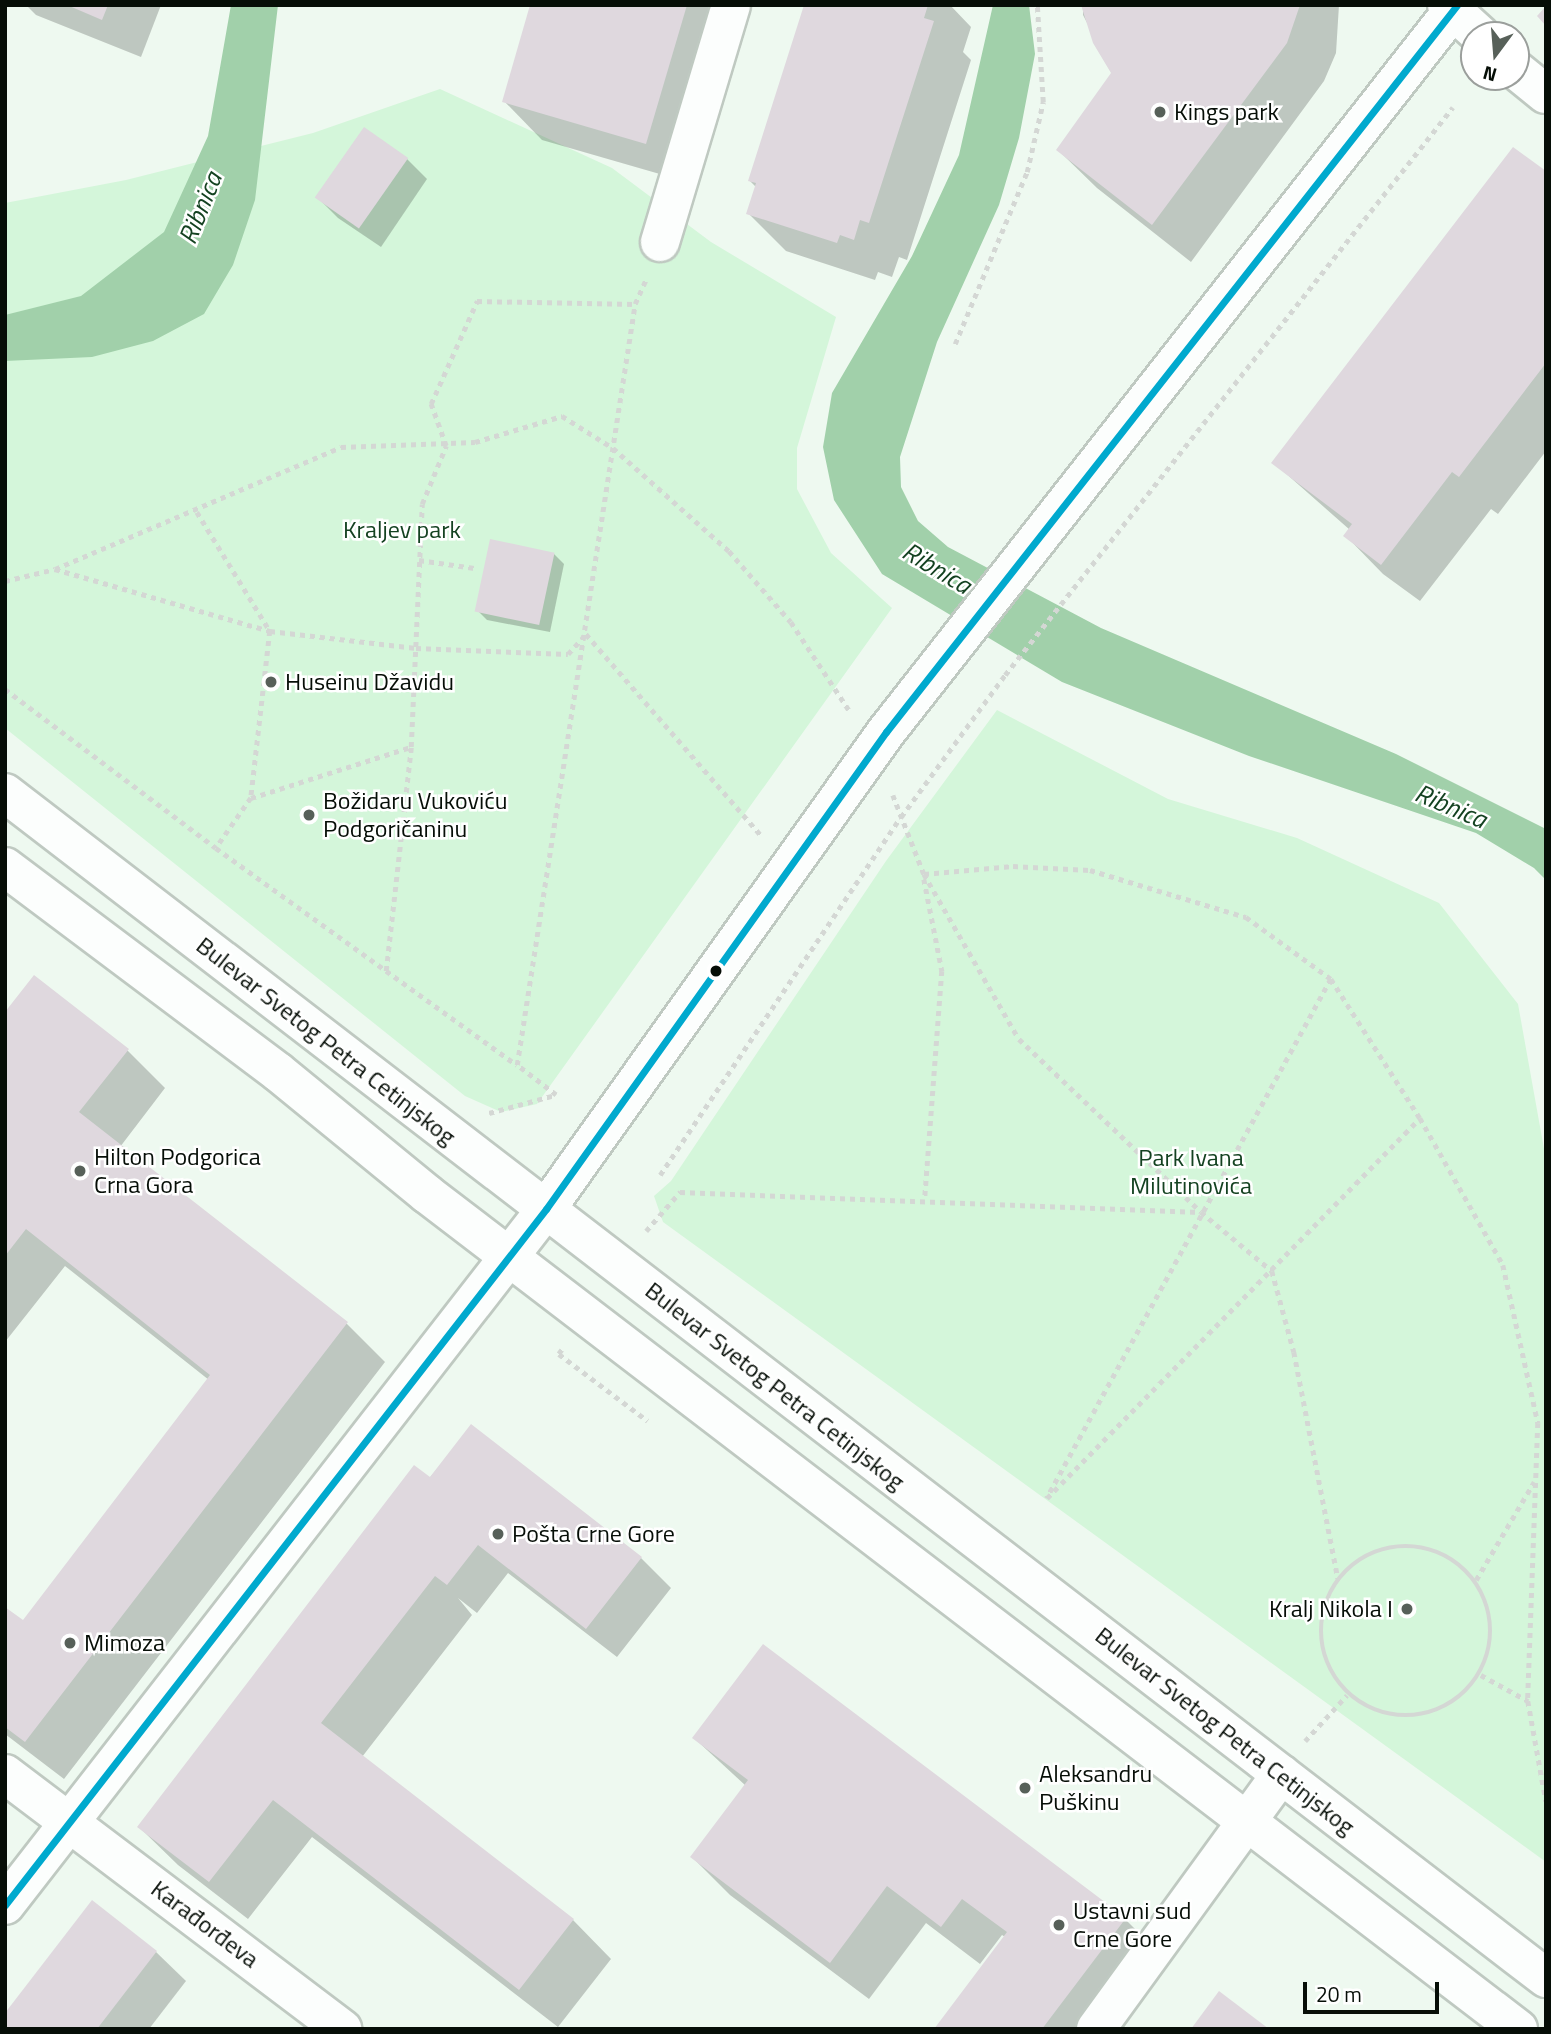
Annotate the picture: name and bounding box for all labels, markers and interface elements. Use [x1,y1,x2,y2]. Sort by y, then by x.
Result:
north arrow [1460,21,1530,91]
text: N [1479,59,1500,91]
place label: Kings park [1174,98,1279,126]
marker: Kings park [1152,104,1168,120]
water label: Ribnica [172,168,228,248]
park label: Kraljev park [343,516,461,544]
water label: Ribnica [897,535,977,601]
place label: Huseinu Džavidu [285,668,454,696]
marker: Huseinu Džavidu [263,674,279,690]
water label: Ribnica [1411,777,1491,835]
place label: Božidaru Vukoviću Podgoričaninu [323,787,507,843]
marker: Božidaru Vukoviću Podgoričaninu [301,807,317,823]
street label: Bulevar Svetog Petra Cetinjskog [191,931,461,1151]
unlabelled marker [709,964,723,978]
place label: Hilton Podgorica Crna Gora [94,1143,261,1199]
park label: Park Ivana Milutinovića [1130,1144,1252,1200]
marker: Hilton Podgorica Crna Gora [72,1163,88,1179]
street label: Bulevar Svetog Petra Cetinjskog [640,1276,910,1496]
place label: Pošta Crne Gore [512,1520,675,1548]
marker: Pošta Crne Gore [490,1526,506,1542]
place label: Kralj Nikola I [1269,1595,1393,1623]
marker: Kralj Nikola I [1399,1601,1415,1617]
street label: Bulevar Svetog Petra Cetinjskog [1090,1621,1360,1841]
place label: Mimoza [84,1629,165,1657]
marker: Mimoza [62,1635,78,1651]
place label: Aleksandru Puškinu [1039,1760,1152,1816]
marker: Aleksandru Puškinu [1017,1780,1033,1796]
street label: Karađorđeva [145,1874,265,1974]
place label: Ustavni sud Crne Gore [1073,1897,1191,1953]
marker: Ustavni sud Crne Gore [1051,1917,1067,1933]
scale bar [1306,1968,1442,2012]
text: 20 m [1316,1978,1362,2010]

